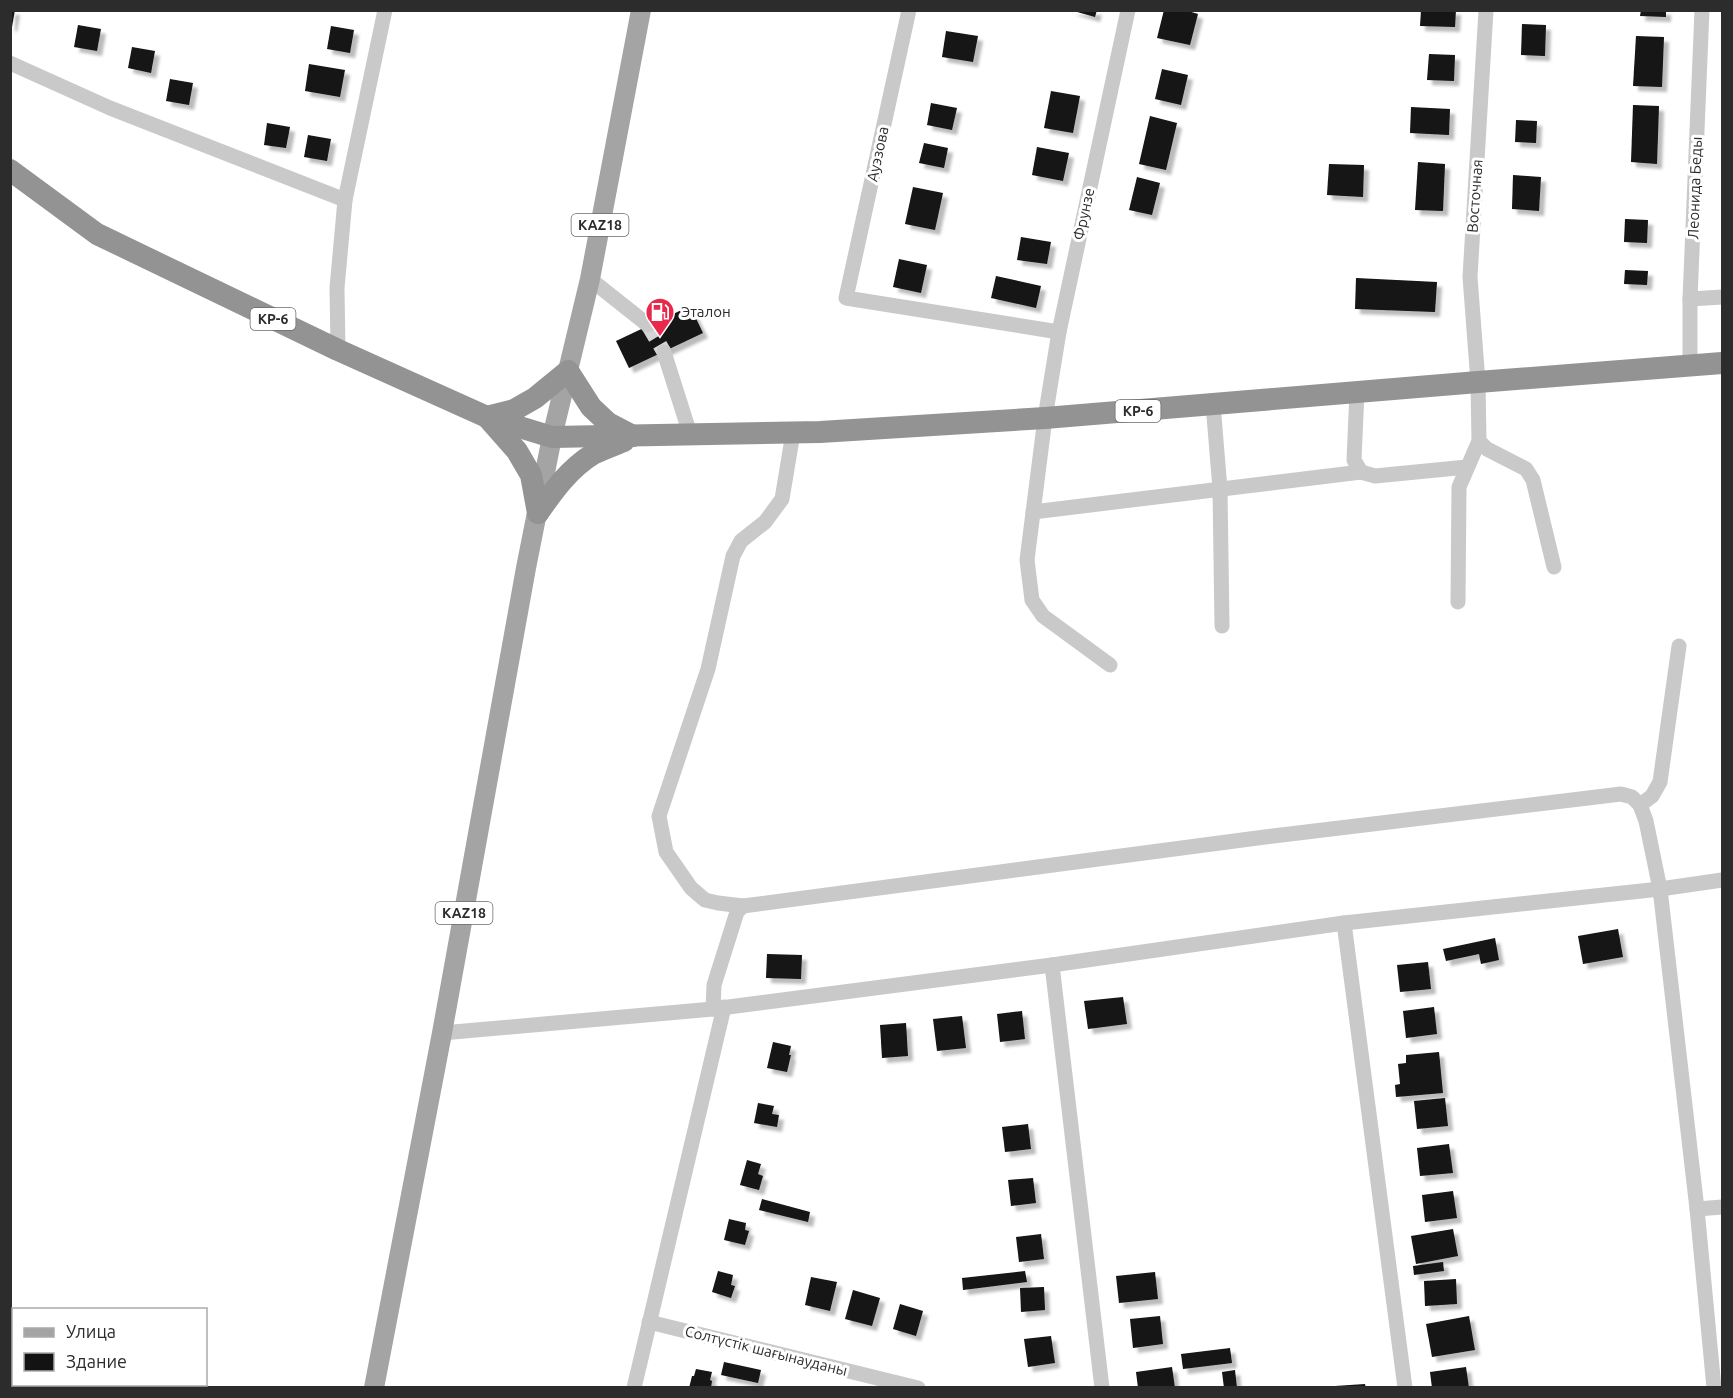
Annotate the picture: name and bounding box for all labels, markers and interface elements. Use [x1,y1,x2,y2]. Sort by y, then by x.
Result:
street label: Ауэзова [863,125,892,183]
street label: Леонида Беды [1684,136,1705,239]
street label: Восточная [1463,159,1486,233]
street label: Фрунзе [1070,186,1097,242]
road number: KAZ18 [572,214,628,236]
fuel station icon: Эталон [644,296,676,338]
place label: Эталон [681,303,731,320]
road number: KP-6 [250,308,296,330]
road number: KP-6 [1116,400,1160,422]
road number: KAZ18 [436,902,492,924]
legend [12,1308,207,1386]
text: Улица [66,1321,116,1341]
street label: Солтүстік шағынауданы [683,1322,849,1379]
text: Здание [66,1351,127,1371]

